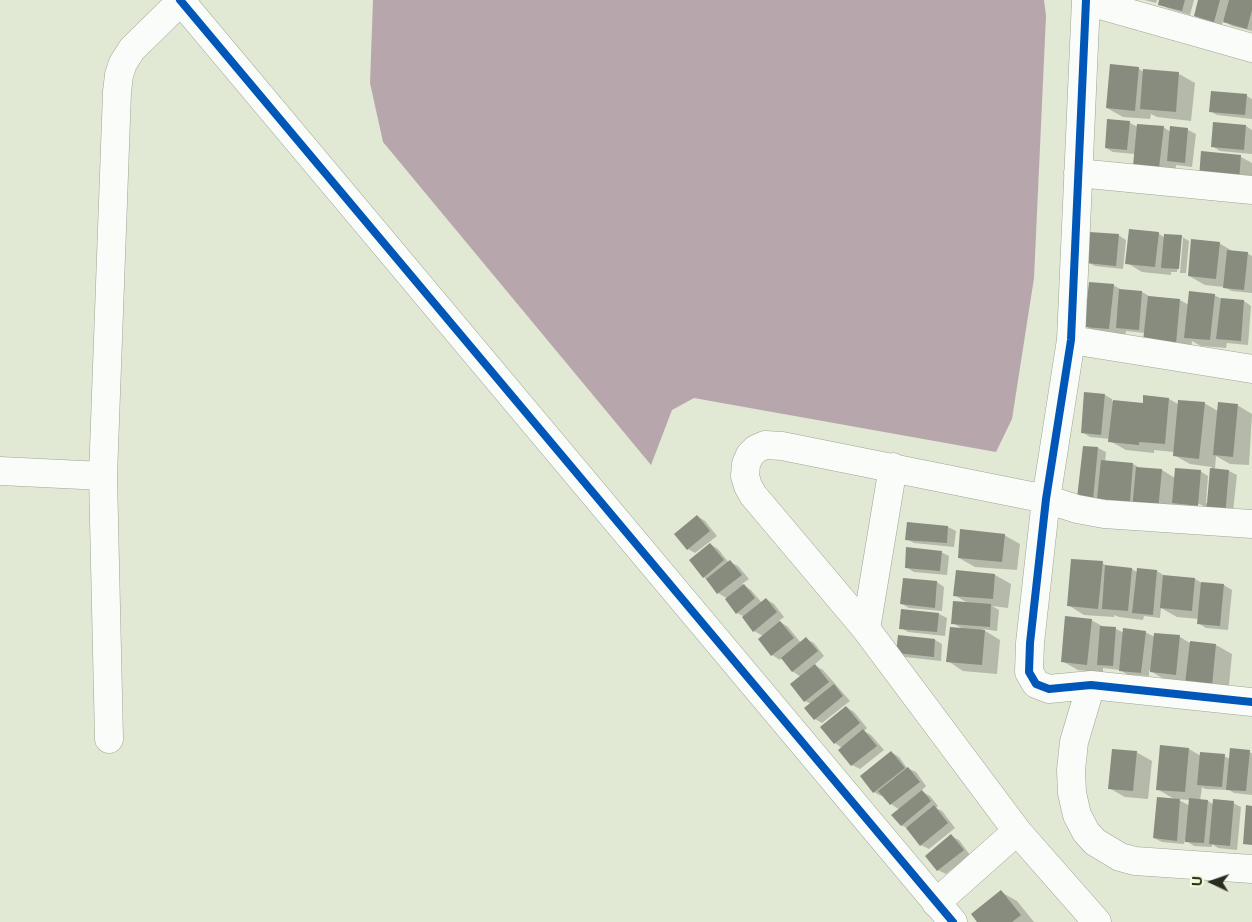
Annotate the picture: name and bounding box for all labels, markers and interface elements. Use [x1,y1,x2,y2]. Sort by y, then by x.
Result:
north arrow [1187,857,1237,907]
text: U [1187,875,1206,887]

